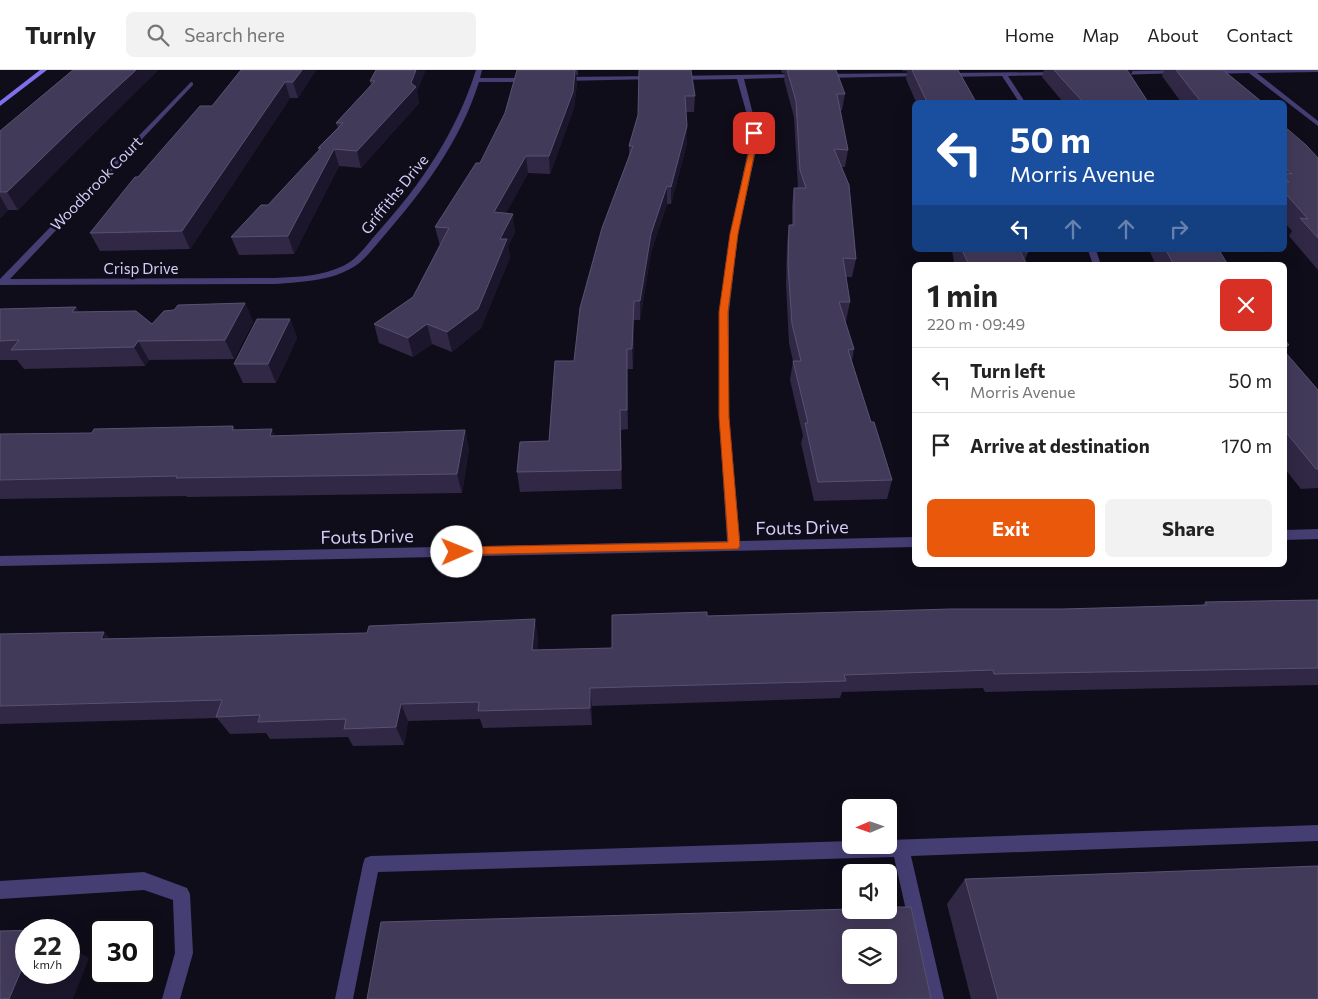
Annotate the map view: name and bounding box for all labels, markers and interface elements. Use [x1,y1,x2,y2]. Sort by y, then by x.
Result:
search box [126,12,476,57]
text: Turnly [25,20,96,49]
icon: search [144,21,172,49]
text: Search here [184,23,285,46]
text: Home [1005,24,1054,46]
text: Map [1082,24,1119,46]
text: About [1147,24,1199,46]
text: Contact [1227,24,1293,46]
pin [733,112,775,154]
text: 50 m [1010,117,1091,160]
icon: arrive [740,119,768,147]
icon: left [927,120,992,185]
street label: Woodbrook Court [46,132,146,234]
street label: Griffiths Drive [357,151,432,237]
text: Morris Avenue [1010,160,1155,187]
icon: left [1006,215,1034,243]
icon: ahead [1059,215,1087,243]
icon: ahead [1112,215,1140,243]
icon: right [1165,215,1193,243]
street label: Crisp Drive [104,259,179,277]
text: 1 min [927,276,998,313]
button: close [1220,279,1272,331]
text: 220 m · 09:49 [927,314,1025,333]
text: Turn left [970,359,1045,382]
icon: left [927,366,955,394]
text: 50 m [1228,369,1272,392]
text: Morris Avenue [970,382,1075,401]
icon: arrive [927,431,955,459]
text: Arrive at destination [970,434,1150,457]
text: 170 m [1221,434,1272,457]
button: Exit [927,499,1095,557]
button: Share [1105,499,1272,557]
street label: Fouts Drive [755,515,849,539]
street label: Fouts Drive [320,524,414,548]
position arrow [430,525,482,577]
north arrow [842,799,898,854]
map controls [842,799,897,984]
button: sound [842,864,897,919]
speed limit sign: 30 [90,919,155,984]
button: layers [842,929,897,984]
text: 22 [33,930,62,960]
text: km/h [33,957,62,971]

